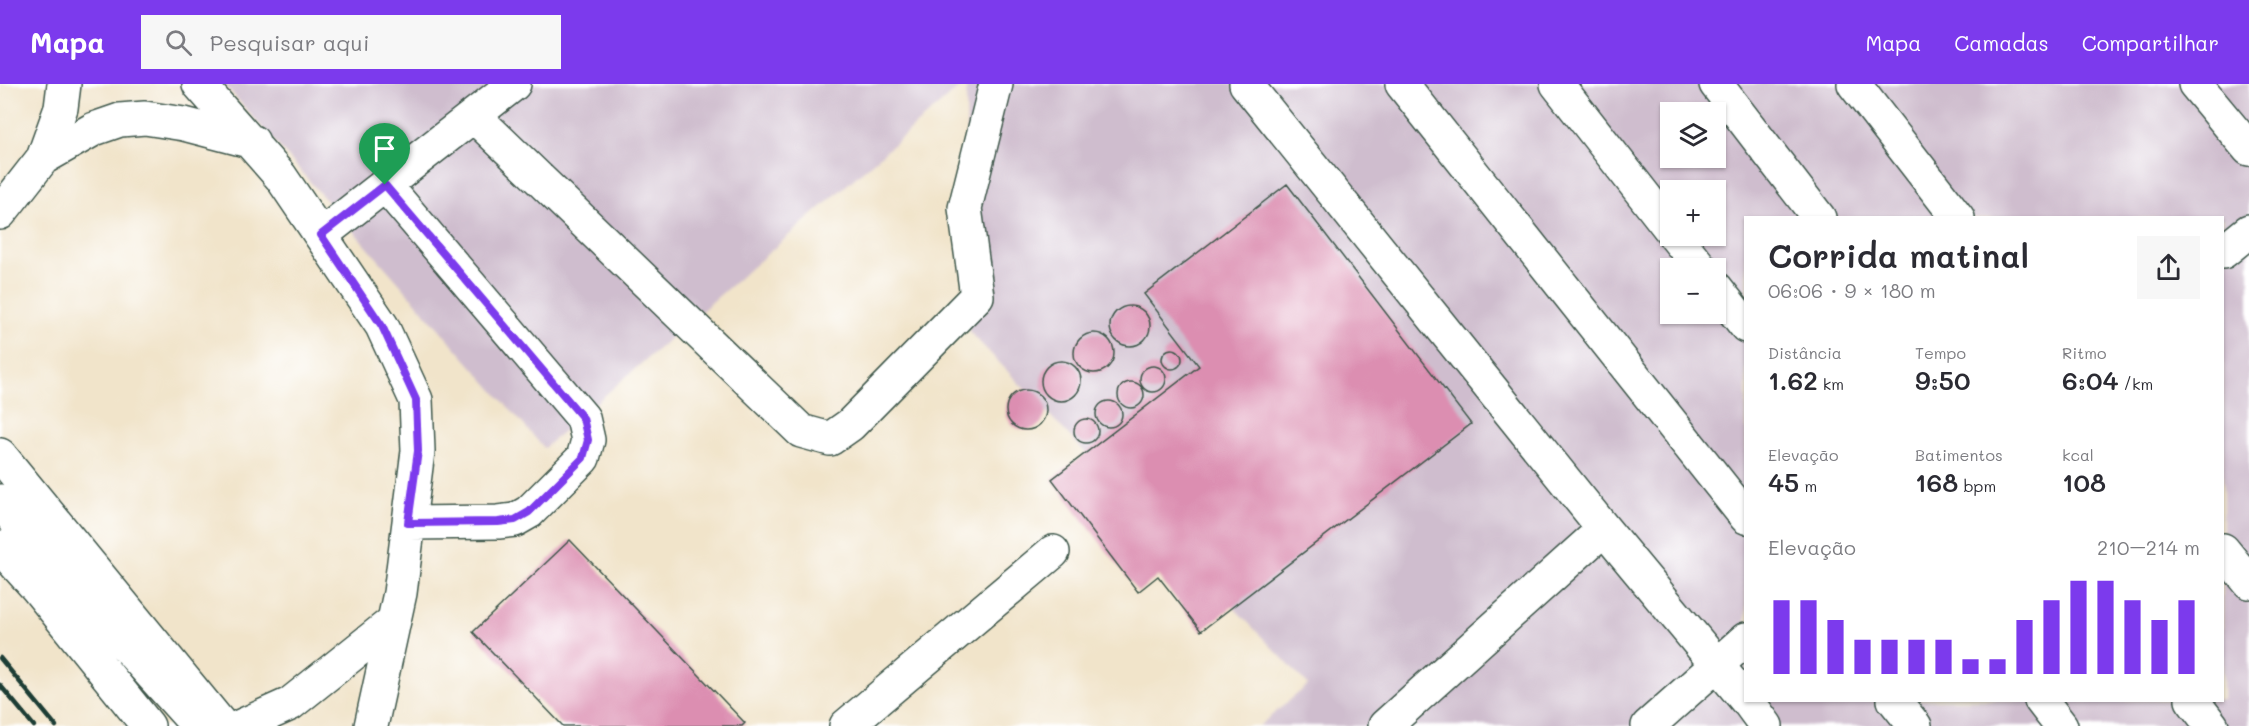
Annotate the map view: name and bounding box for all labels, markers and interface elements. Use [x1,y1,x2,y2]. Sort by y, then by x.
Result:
search box [141,15,561,69]
text: Mapa [30,24,105,60]
icon: search [162,26,195,59]
text: Pesquisar aqui [210,28,369,57]
text: Mapa [1865,29,1921,56]
text: Camadas [1954,29,2049,56]
text: Compartilhar [2082,29,2219,56]
map controls [1660,102,1726,324]
button: layers [1660,102,1726,168]
pin [359,123,410,185]
icon: arrive [368,132,401,165]
button: + [1660,180,1726,246]
text: Corrida matinal [1768,233,2029,276]
button: share [2137,236,2200,299]
button: − [1660,258,1726,324]
text: 06:06 · 9 × 180 m [1768,277,1936,303]
text: Distância [1768,342,1842,363]
text: Tempo [1915,342,1966,363]
text: Ritmo [2062,342,2106,363]
text: 1.62 [1768,363,1818,397]
text: 9:50 [1915,363,1970,397]
text: 6:04 [2062,363,2118,397]
text: km [1818,373,1844,394]
text: /km [2118,373,2153,394]
text: Elevação [1768,444,1838,465]
text: Batimentos [1915,444,2003,465]
text: kcal [2062,444,2094,465]
text: 45 [1768,465,1799,499]
text: 168 [1915,465,1958,499]
text: 108 [2062,465,2106,499]
text: m [1799,475,1817,496]
text: bpm [1958,475,1996,496]
text: Elevação [1768,534,1856,560]
text: 210–214 m [2097,534,2200,560]

